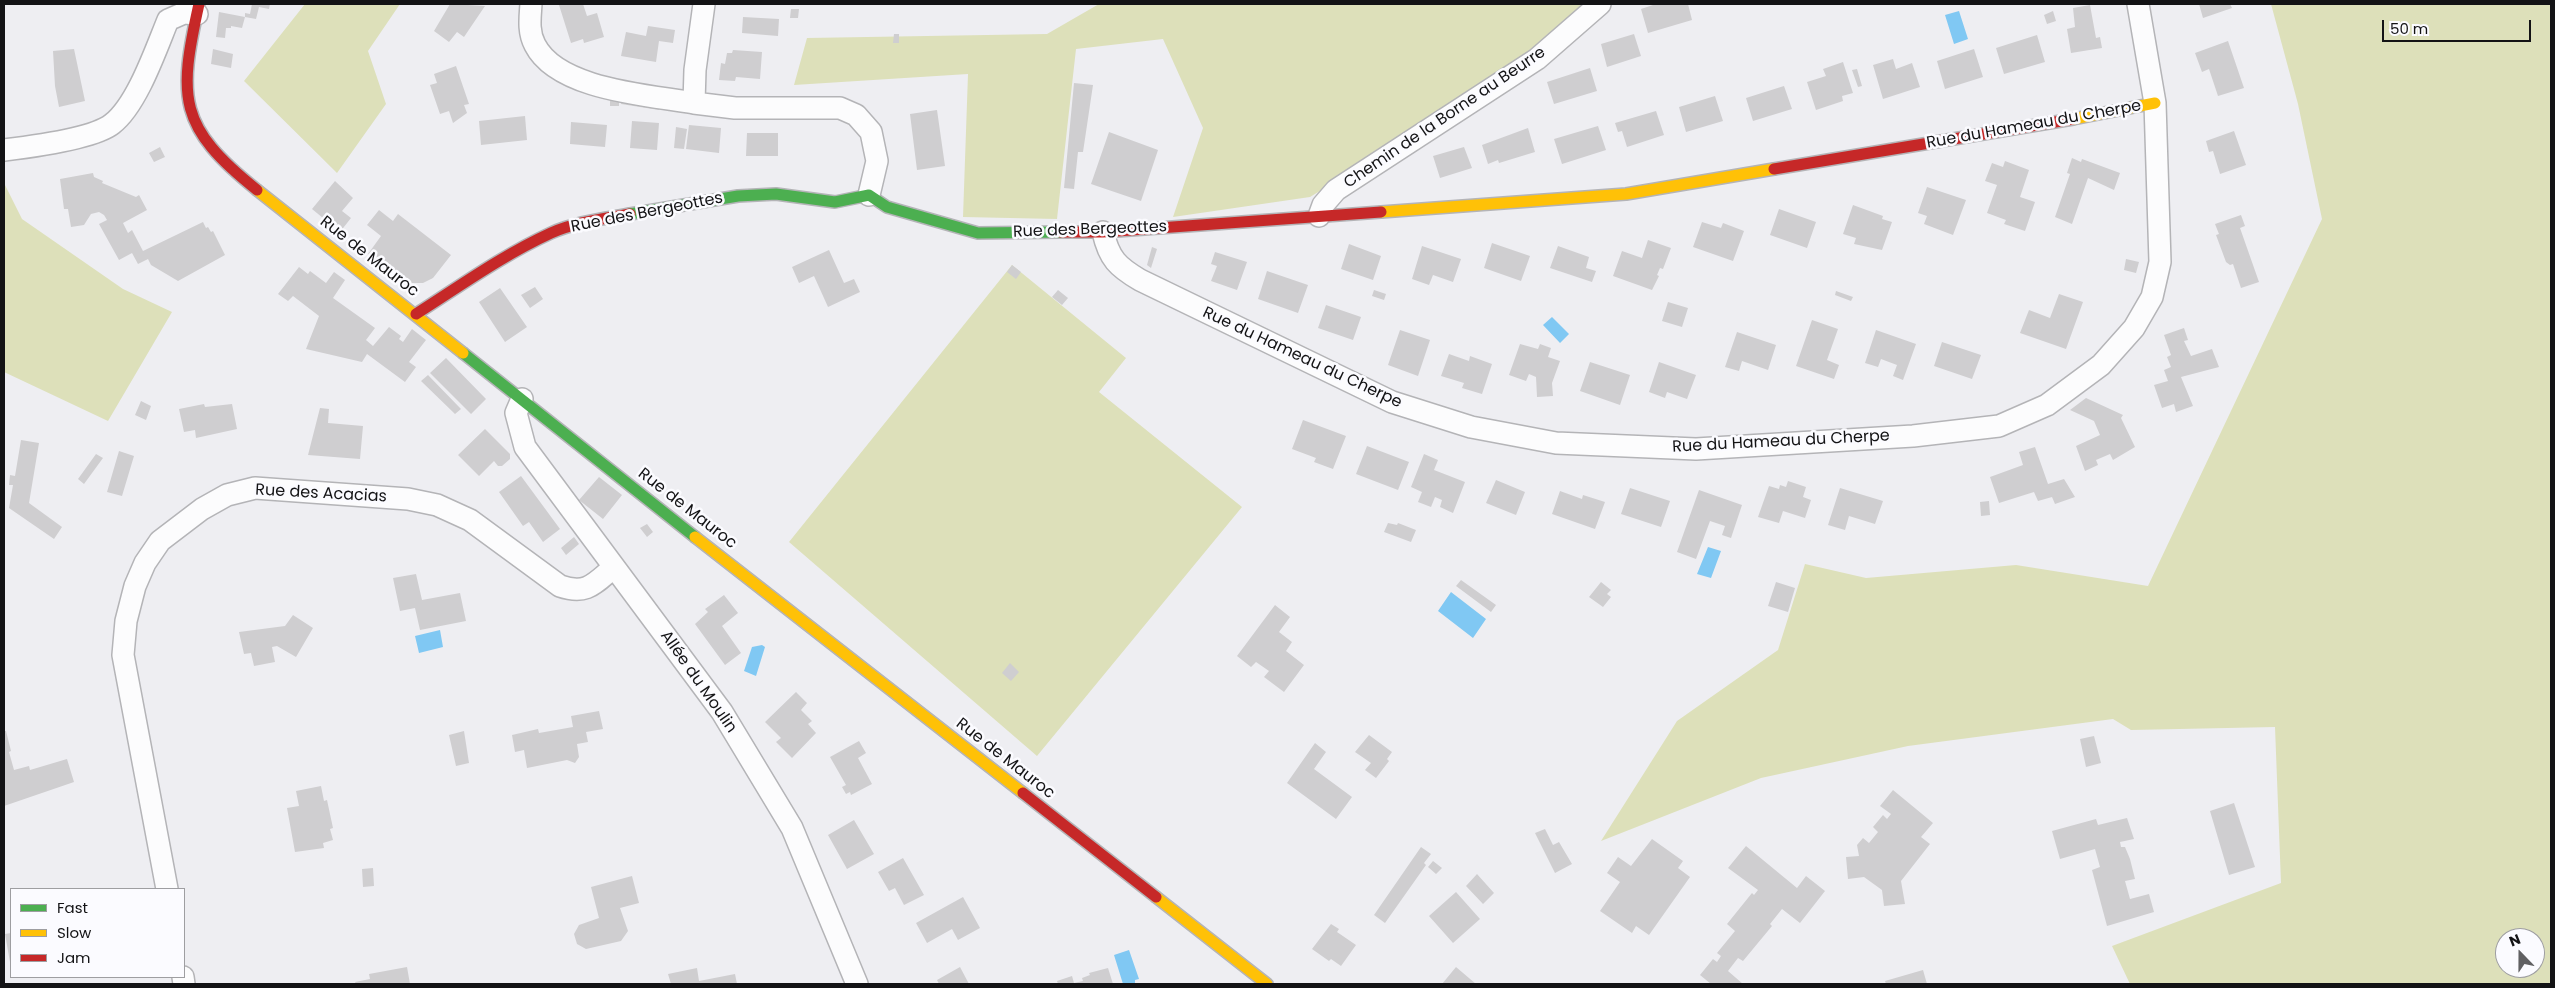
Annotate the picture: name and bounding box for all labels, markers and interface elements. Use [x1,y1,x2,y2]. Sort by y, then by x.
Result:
scale bar [2385,10,2534,42]
text: 50 m [2390,18,2428,39]
street label: Chemin de la Borne au Beurre [1341,43,1549,193]
street label: Rue du Hameau du Cherpe [1925,97,2143,153]
street label: Rue des Bergeottes [570,189,724,237]
street label: Rue de Mauroc [316,213,422,301]
street label: Rue des Bergeottes [1013,218,1167,242]
street label: Rue du Hameau du Cherpe [1199,303,1405,413]
street label: Rue du Hameau du Cherpe [1672,427,1890,457]
street label: Rue de Mauroc [634,465,740,553]
street label: Rue des Acacias [255,481,387,507]
street label: Allée du Moulin [656,627,740,737]
street label: Rue de Mauroc [952,715,1058,803]
legend [10,888,185,978]
text: Fast [57,897,88,918]
text: Slow [57,922,91,943]
north arrow [2495,928,2545,978]
text: N [2506,929,2523,951]
text: Jam [57,947,91,968]

